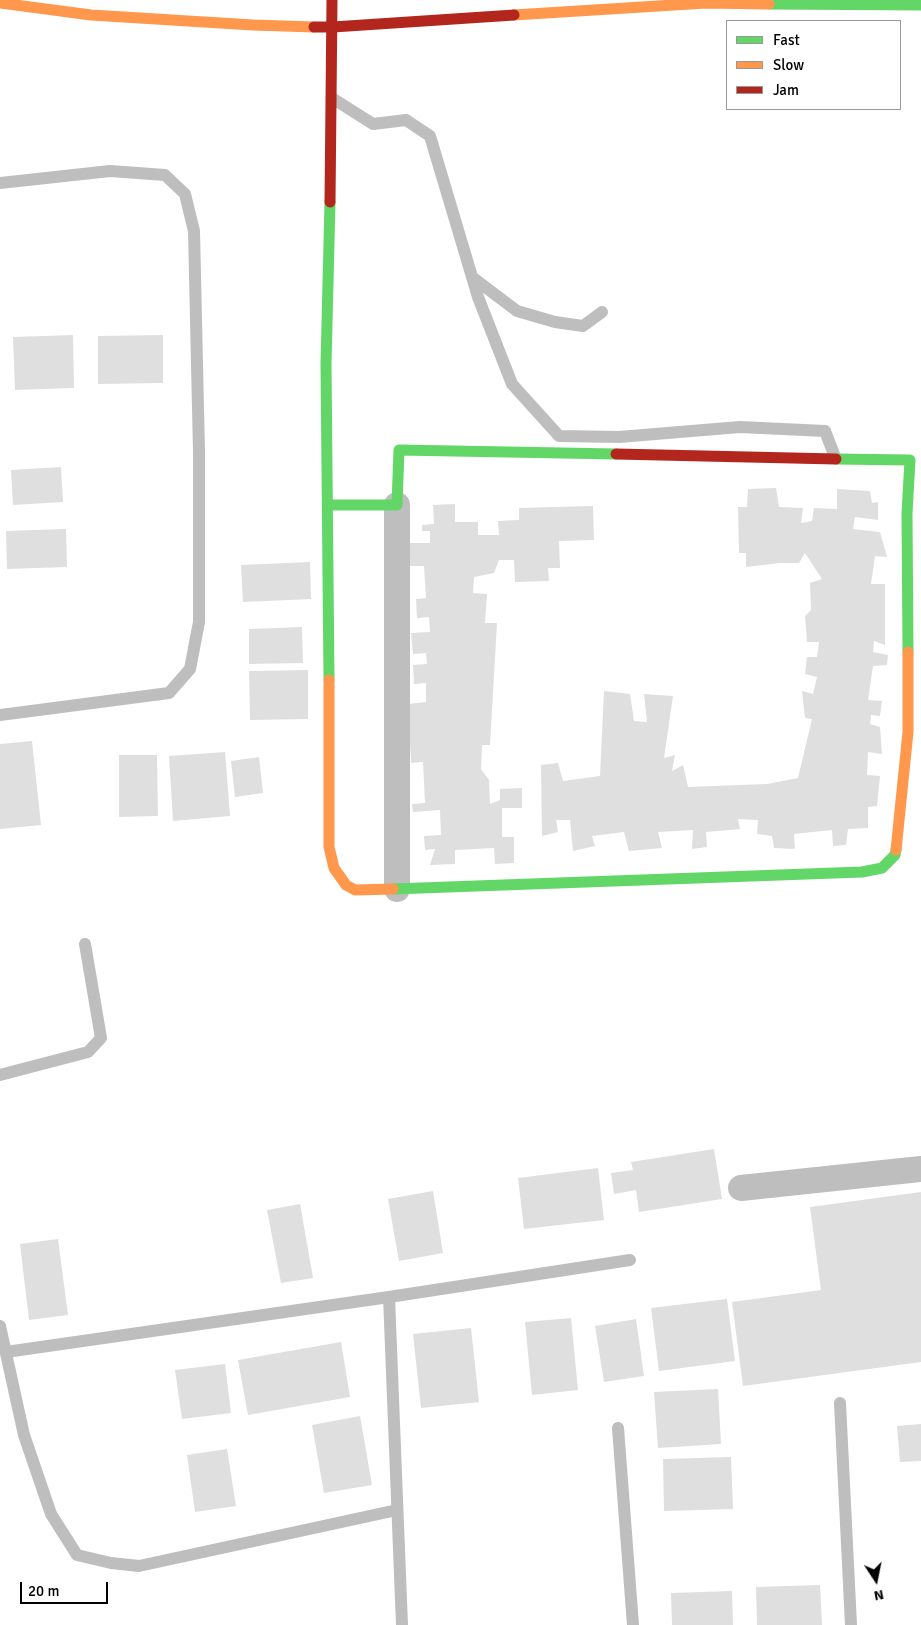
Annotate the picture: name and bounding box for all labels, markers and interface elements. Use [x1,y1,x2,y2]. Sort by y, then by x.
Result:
legend [726,20,901,110]
text: Fast [773,31,800,49]
text: Slow [773,56,804,74]
text: Jam [773,81,799,99]
north arrow [851,1555,901,1605]
scale bar [22,1572,110,1604]
text: 20 m [28,1582,59,1600]
text: N [873,1586,885,1604]

